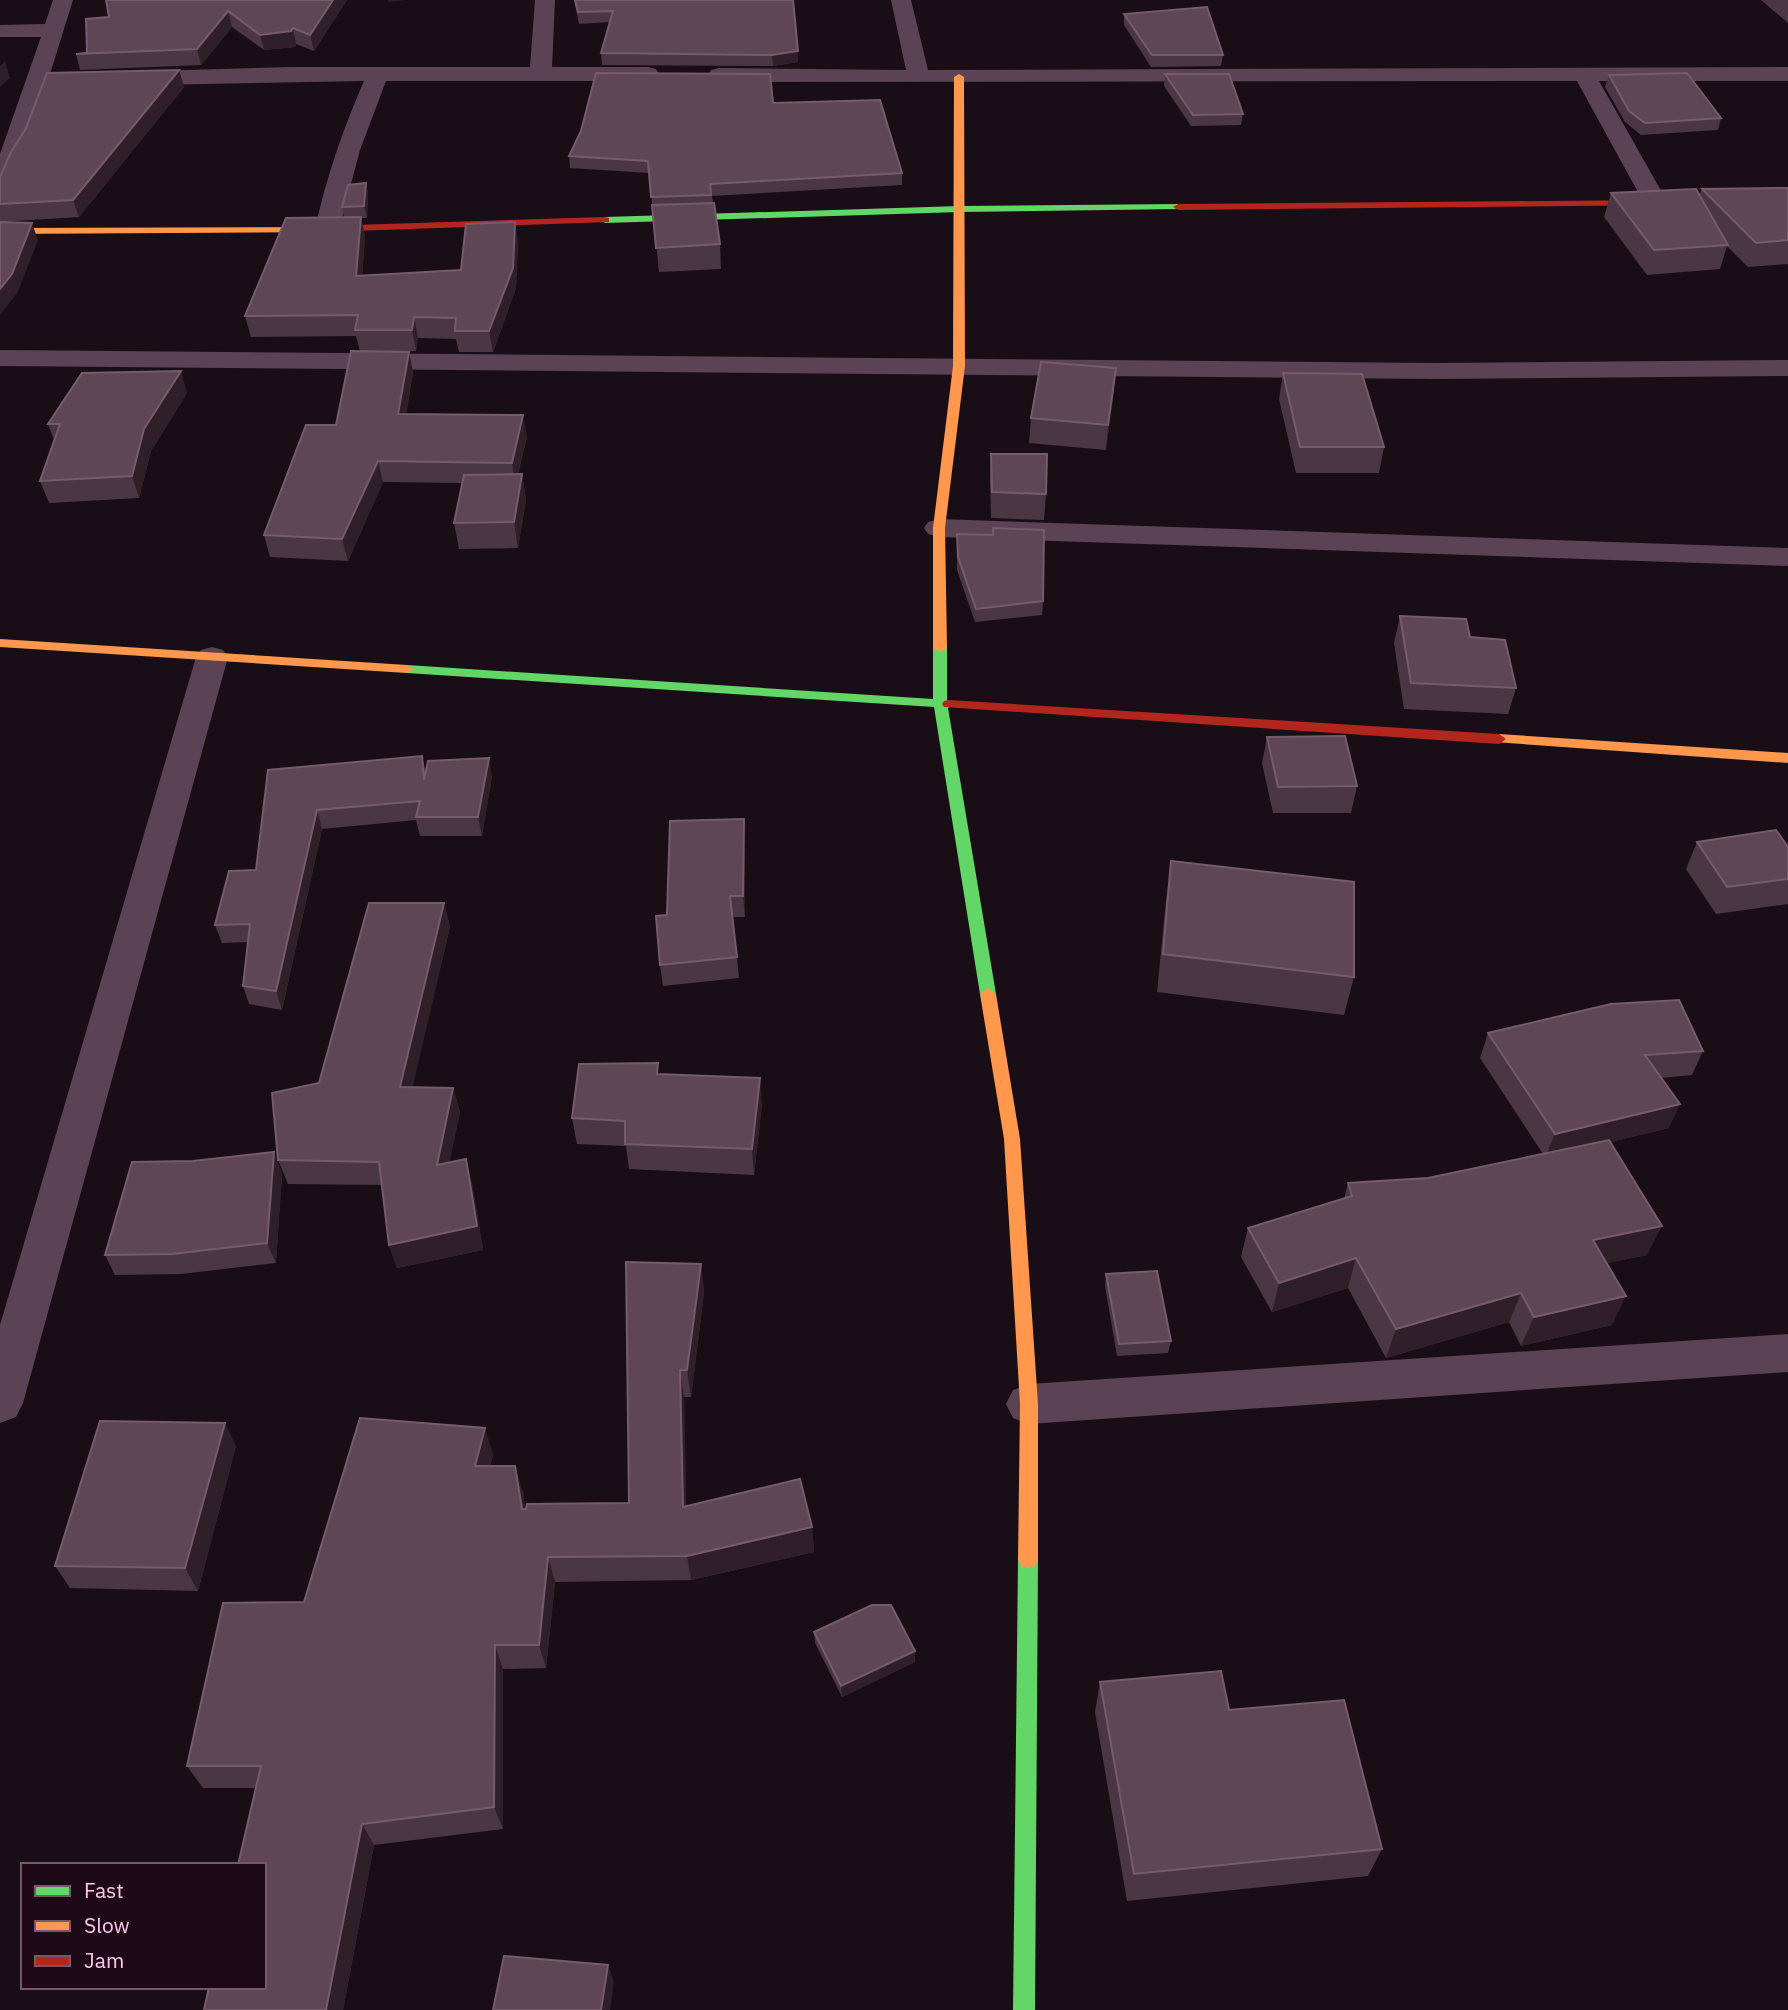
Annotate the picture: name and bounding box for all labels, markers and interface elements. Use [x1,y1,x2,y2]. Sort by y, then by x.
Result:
legend [21,1863,266,1989]
text: Fast [84,1876,124,1904]
text: Slow [84,1911,130,1939]
text: Jam [84,1946,124,1974]

